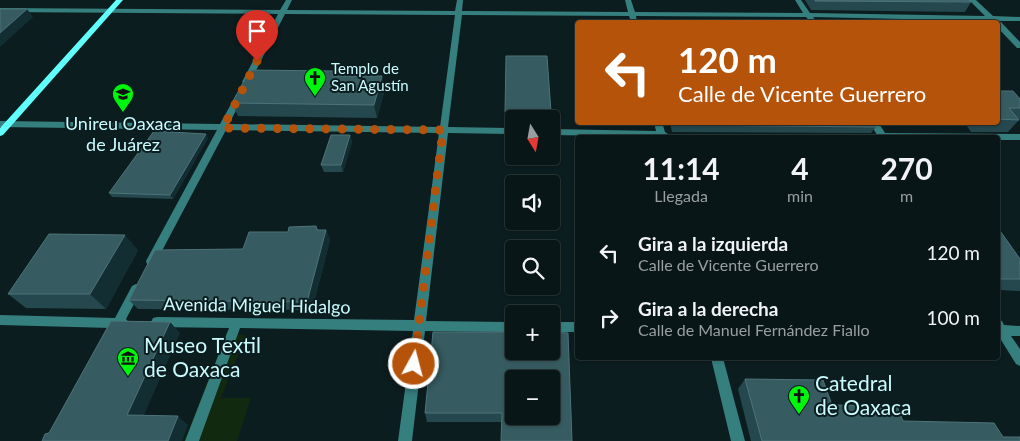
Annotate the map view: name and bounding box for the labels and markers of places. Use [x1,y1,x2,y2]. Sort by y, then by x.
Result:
pin [236,10,278,61]
place label: Templo de San Agustín [331,59,409,94]
church icon: Templo de San Agustín [303,66,327,97]
school or university icon: Unireu Oaxaca de Juárez [111,82,135,113]
place label: Unireu Oaxaca de Juárez [65,112,181,155]
place label: Museo Textil de Oaxaca [144,332,261,381]
museum icon: Museo Textil de Oaxaca [116,346,140,377]
place label: Catedral de Oaxaca [815,370,912,419]
church icon: Catedral de Oaxaca [787,384,811,415]

